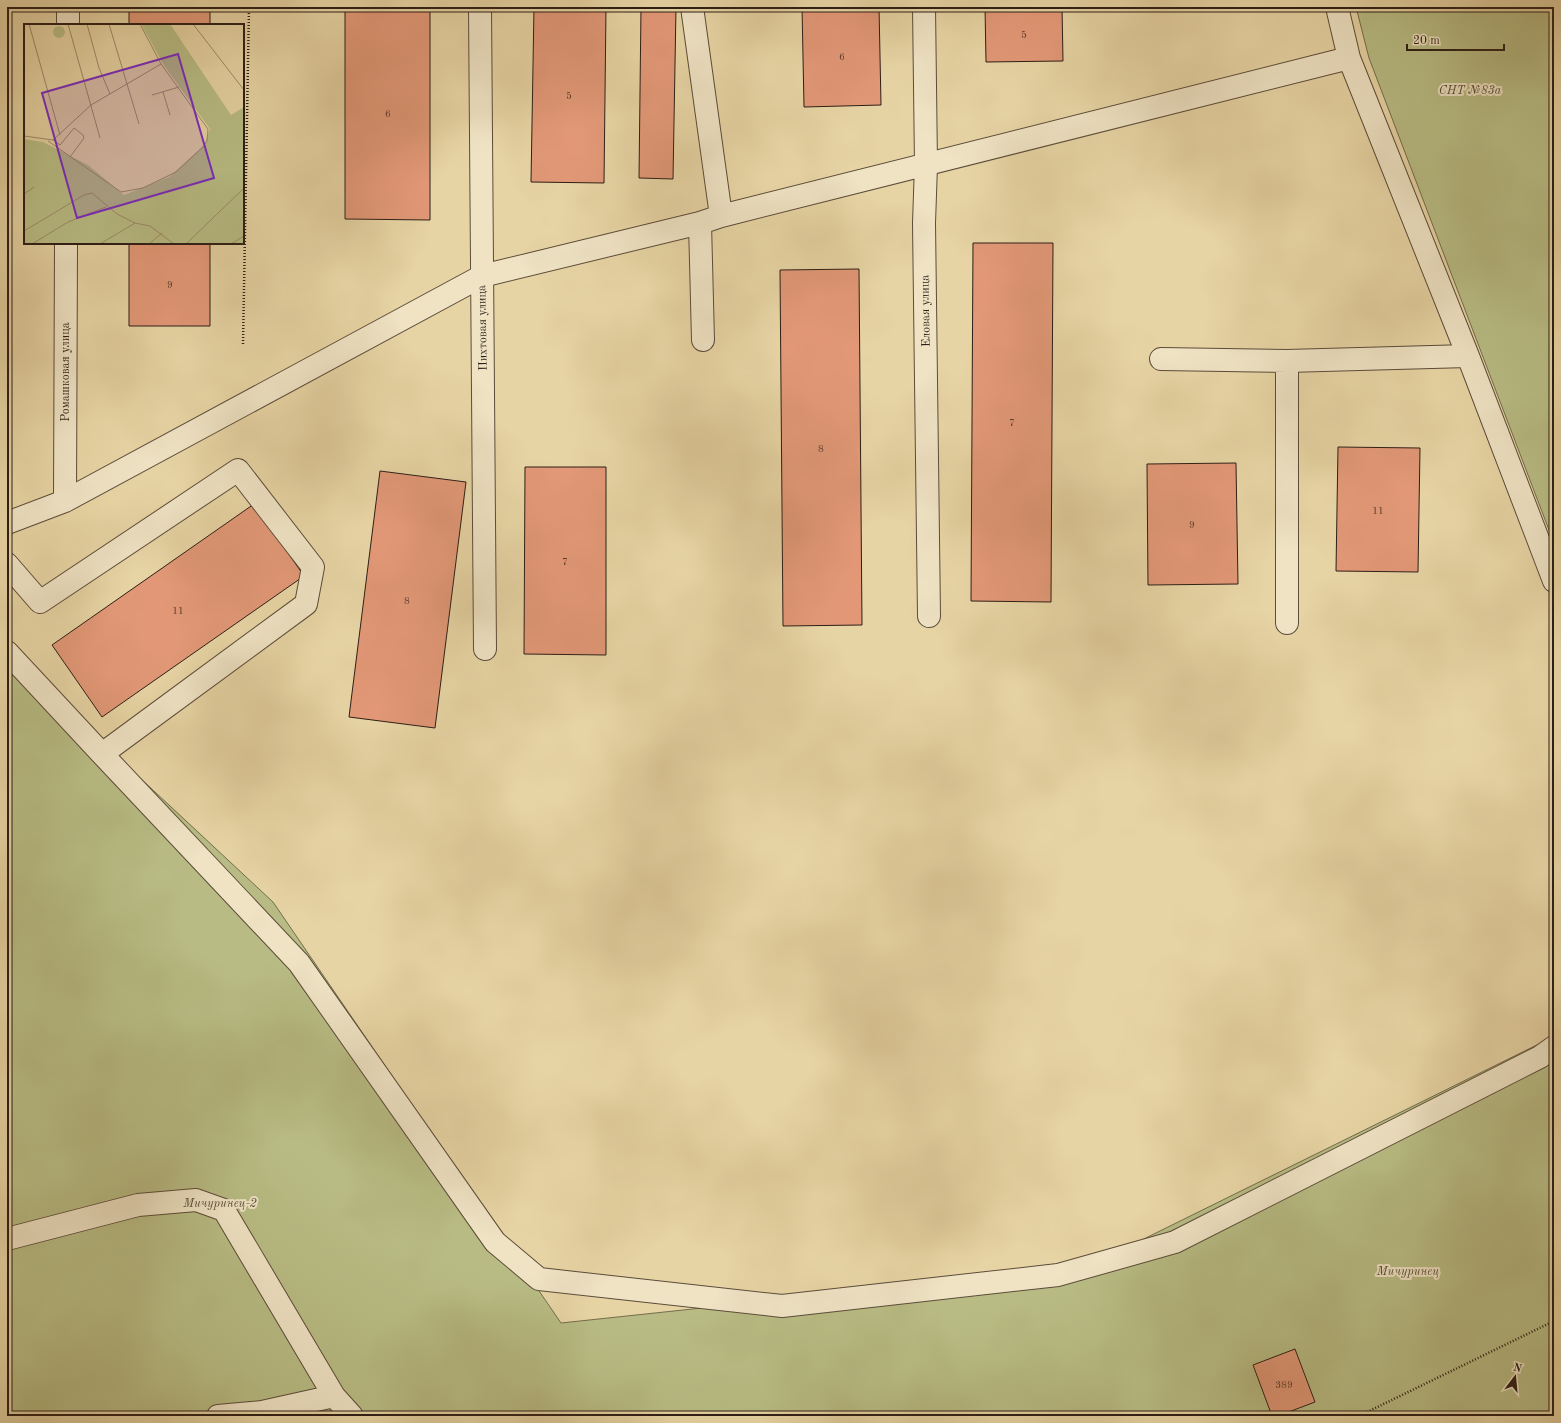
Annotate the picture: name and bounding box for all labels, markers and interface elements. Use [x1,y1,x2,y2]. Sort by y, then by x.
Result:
inset map [24,24,244,244]
scale bar [1407,26,1504,52]
house number: 5 [1021,30,1027,40]
text: 20 m [1413,35,1440,47]
house number: 6 [839,52,845,62]
park label: СНТ №83а [1439,85,1502,97]
house number: 5 [566,91,572,101]
house number: 6 [385,109,391,119]
street label: Еловая улица [919,275,933,347]
house number: 9 [167,280,173,290]
street label: Пихтовая улица [476,285,490,371]
street label: Ромашковая улица [60,322,72,422]
house number: 7 [1009,418,1015,428]
house number: 8 [818,444,824,454]
house number: 11 [1372,506,1384,516]
house number: 9 [1189,520,1195,530]
house number: 7 [562,557,568,567]
house number: 8 [404,596,410,606]
house number: 11 [172,606,184,616]
park label: Мичуринец-2 [182,1198,257,1210]
park label: Мичуринец [1376,1266,1439,1278]
north arrow [1495,1357,1535,1397]
text: N [1512,1362,1523,1375]
house number: 389 [1275,1380,1293,1390]

